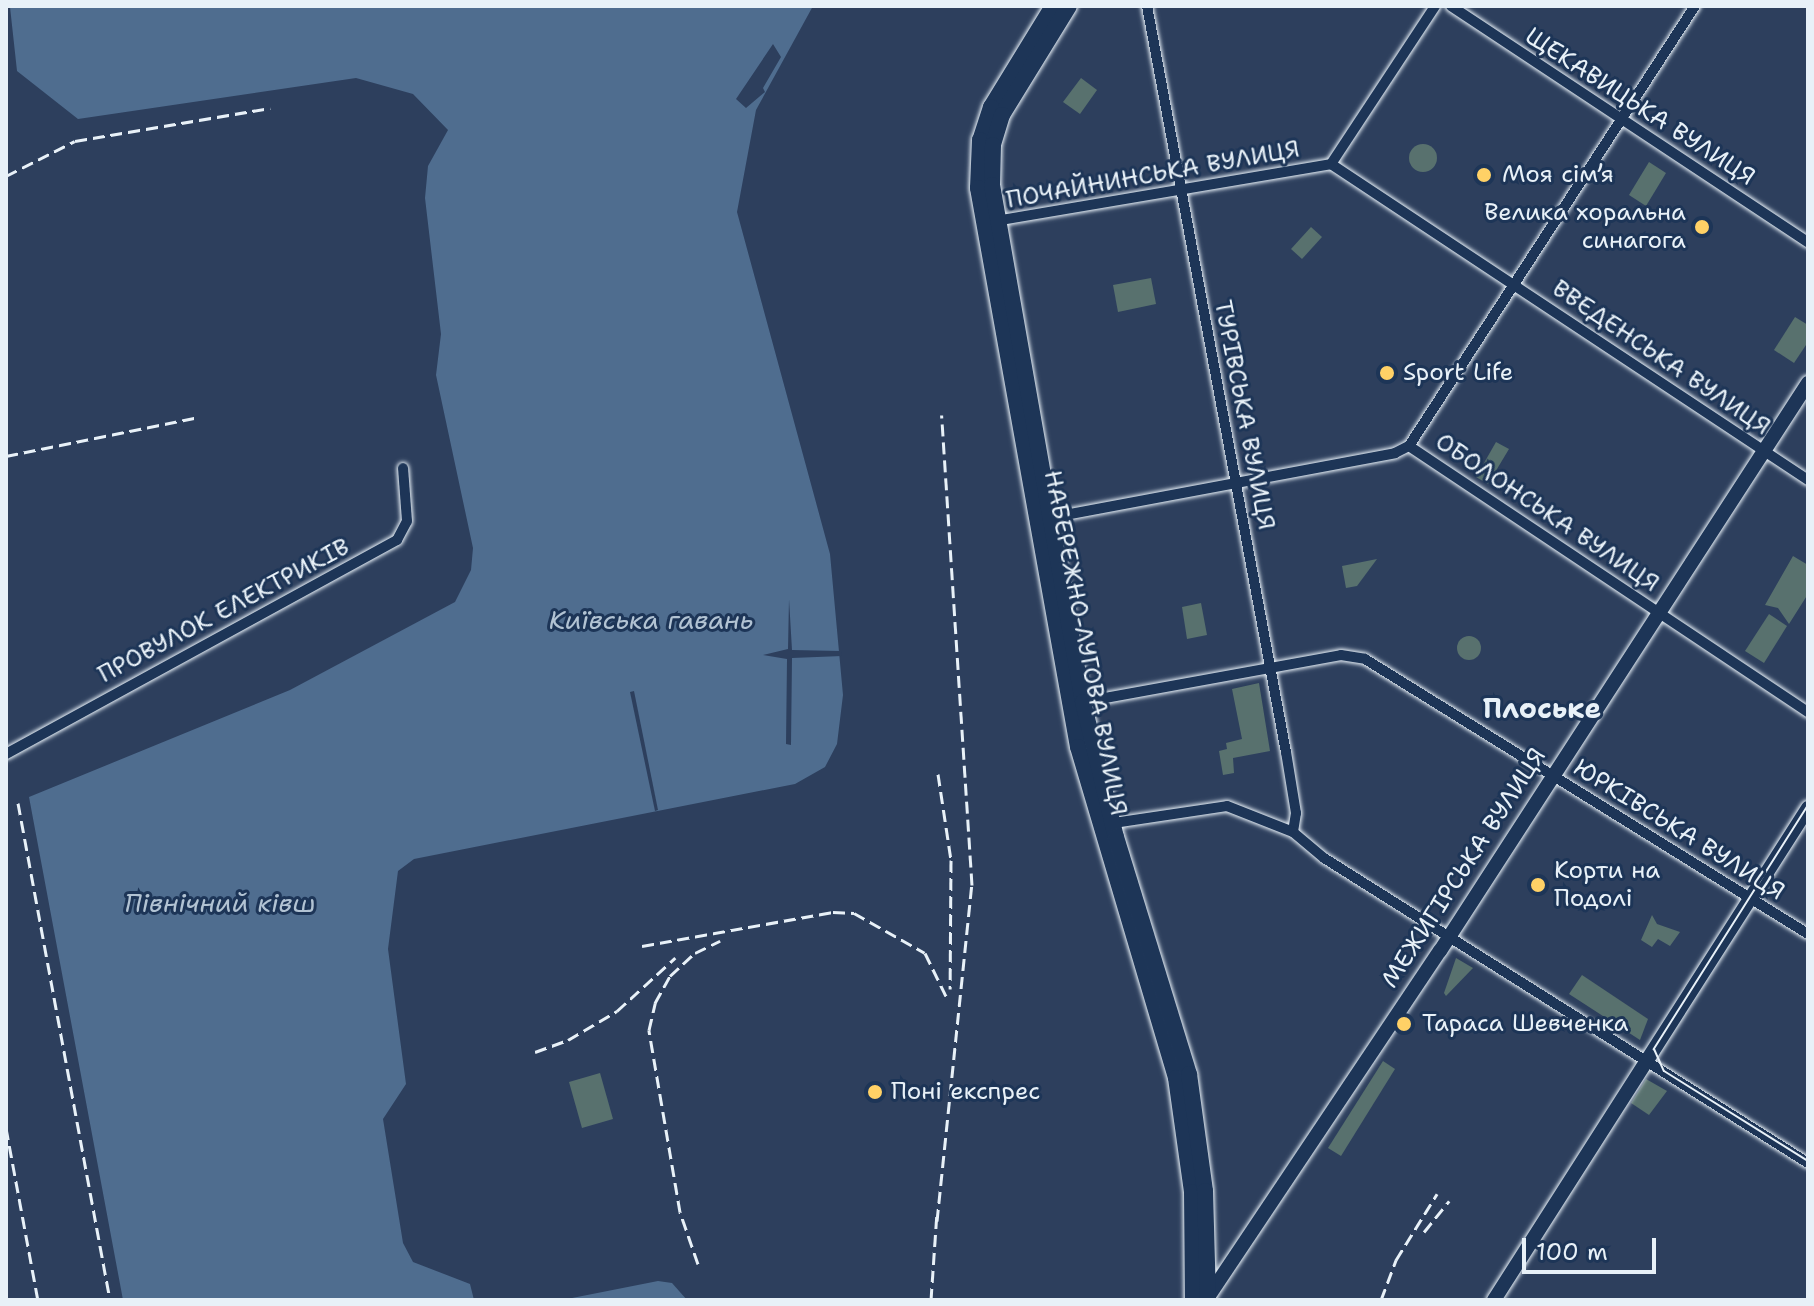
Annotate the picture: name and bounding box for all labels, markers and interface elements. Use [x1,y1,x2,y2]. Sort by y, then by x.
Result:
street label: ЩЕКАВИЦЬКА ВУЛИЦЯ [1520,22,1760,192]
street label: ПОЧАЙНИНСЬКА ВУЛИЦЯ [1004,135,1302,215]
place label: Моя сім’я [1502,161,1614,189]
marker: Моя сім’я [1473,164,1495,186]
place label: Велика хоральна синагога [1484,199,1686,255]
marker: Велика хоральна синагога [1693,218,1711,236]
street label: ВВЕДЕНСЬКА ВУЛИЦЯ [1547,274,1775,442]
street label: ТУРІВСЬКА ВУЛИЦЯ [1208,298,1280,532]
place label: Sport Life [1403,359,1513,387]
marker: Sport Life [1378,364,1396,382]
street label: ОБОЛОНСЬКА ВУЛИЦЯ [1430,427,1664,599]
street label: НАБЕРЕЖНО-ЛУГОВА ВУЛИЦЯ [1037,468,1133,818]
street label: ПРОВУЛОК ЕЛЕКТРИКІВ [93,532,355,690]
water label: Київська гавань [549,604,753,636]
district label: Плоське [1483,691,1601,725]
street label: МЕЖИГІРСЬКА ВУЛИЦЯ [1376,743,1552,993]
street label: ЮРКІВСЬКА ВУЛИЦЯ [1568,753,1790,907]
place label: Корти на Подолі [1554,857,1660,913]
marker: Корти на Подолі [1529,876,1547,894]
water label: Північний ківш [124,887,316,919]
place label: Тараса Шевченка [1422,1010,1629,1038]
marker: Тараса Шевченка [1393,1013,1415,1035]
place label: Поні експрес [891,1078,1040,1106]
marker: Поні експрес [866,1083,884,1101]
scale bar [1526,1222,1660,1272]
text: 100 m [1536,1236,1608,1268]

